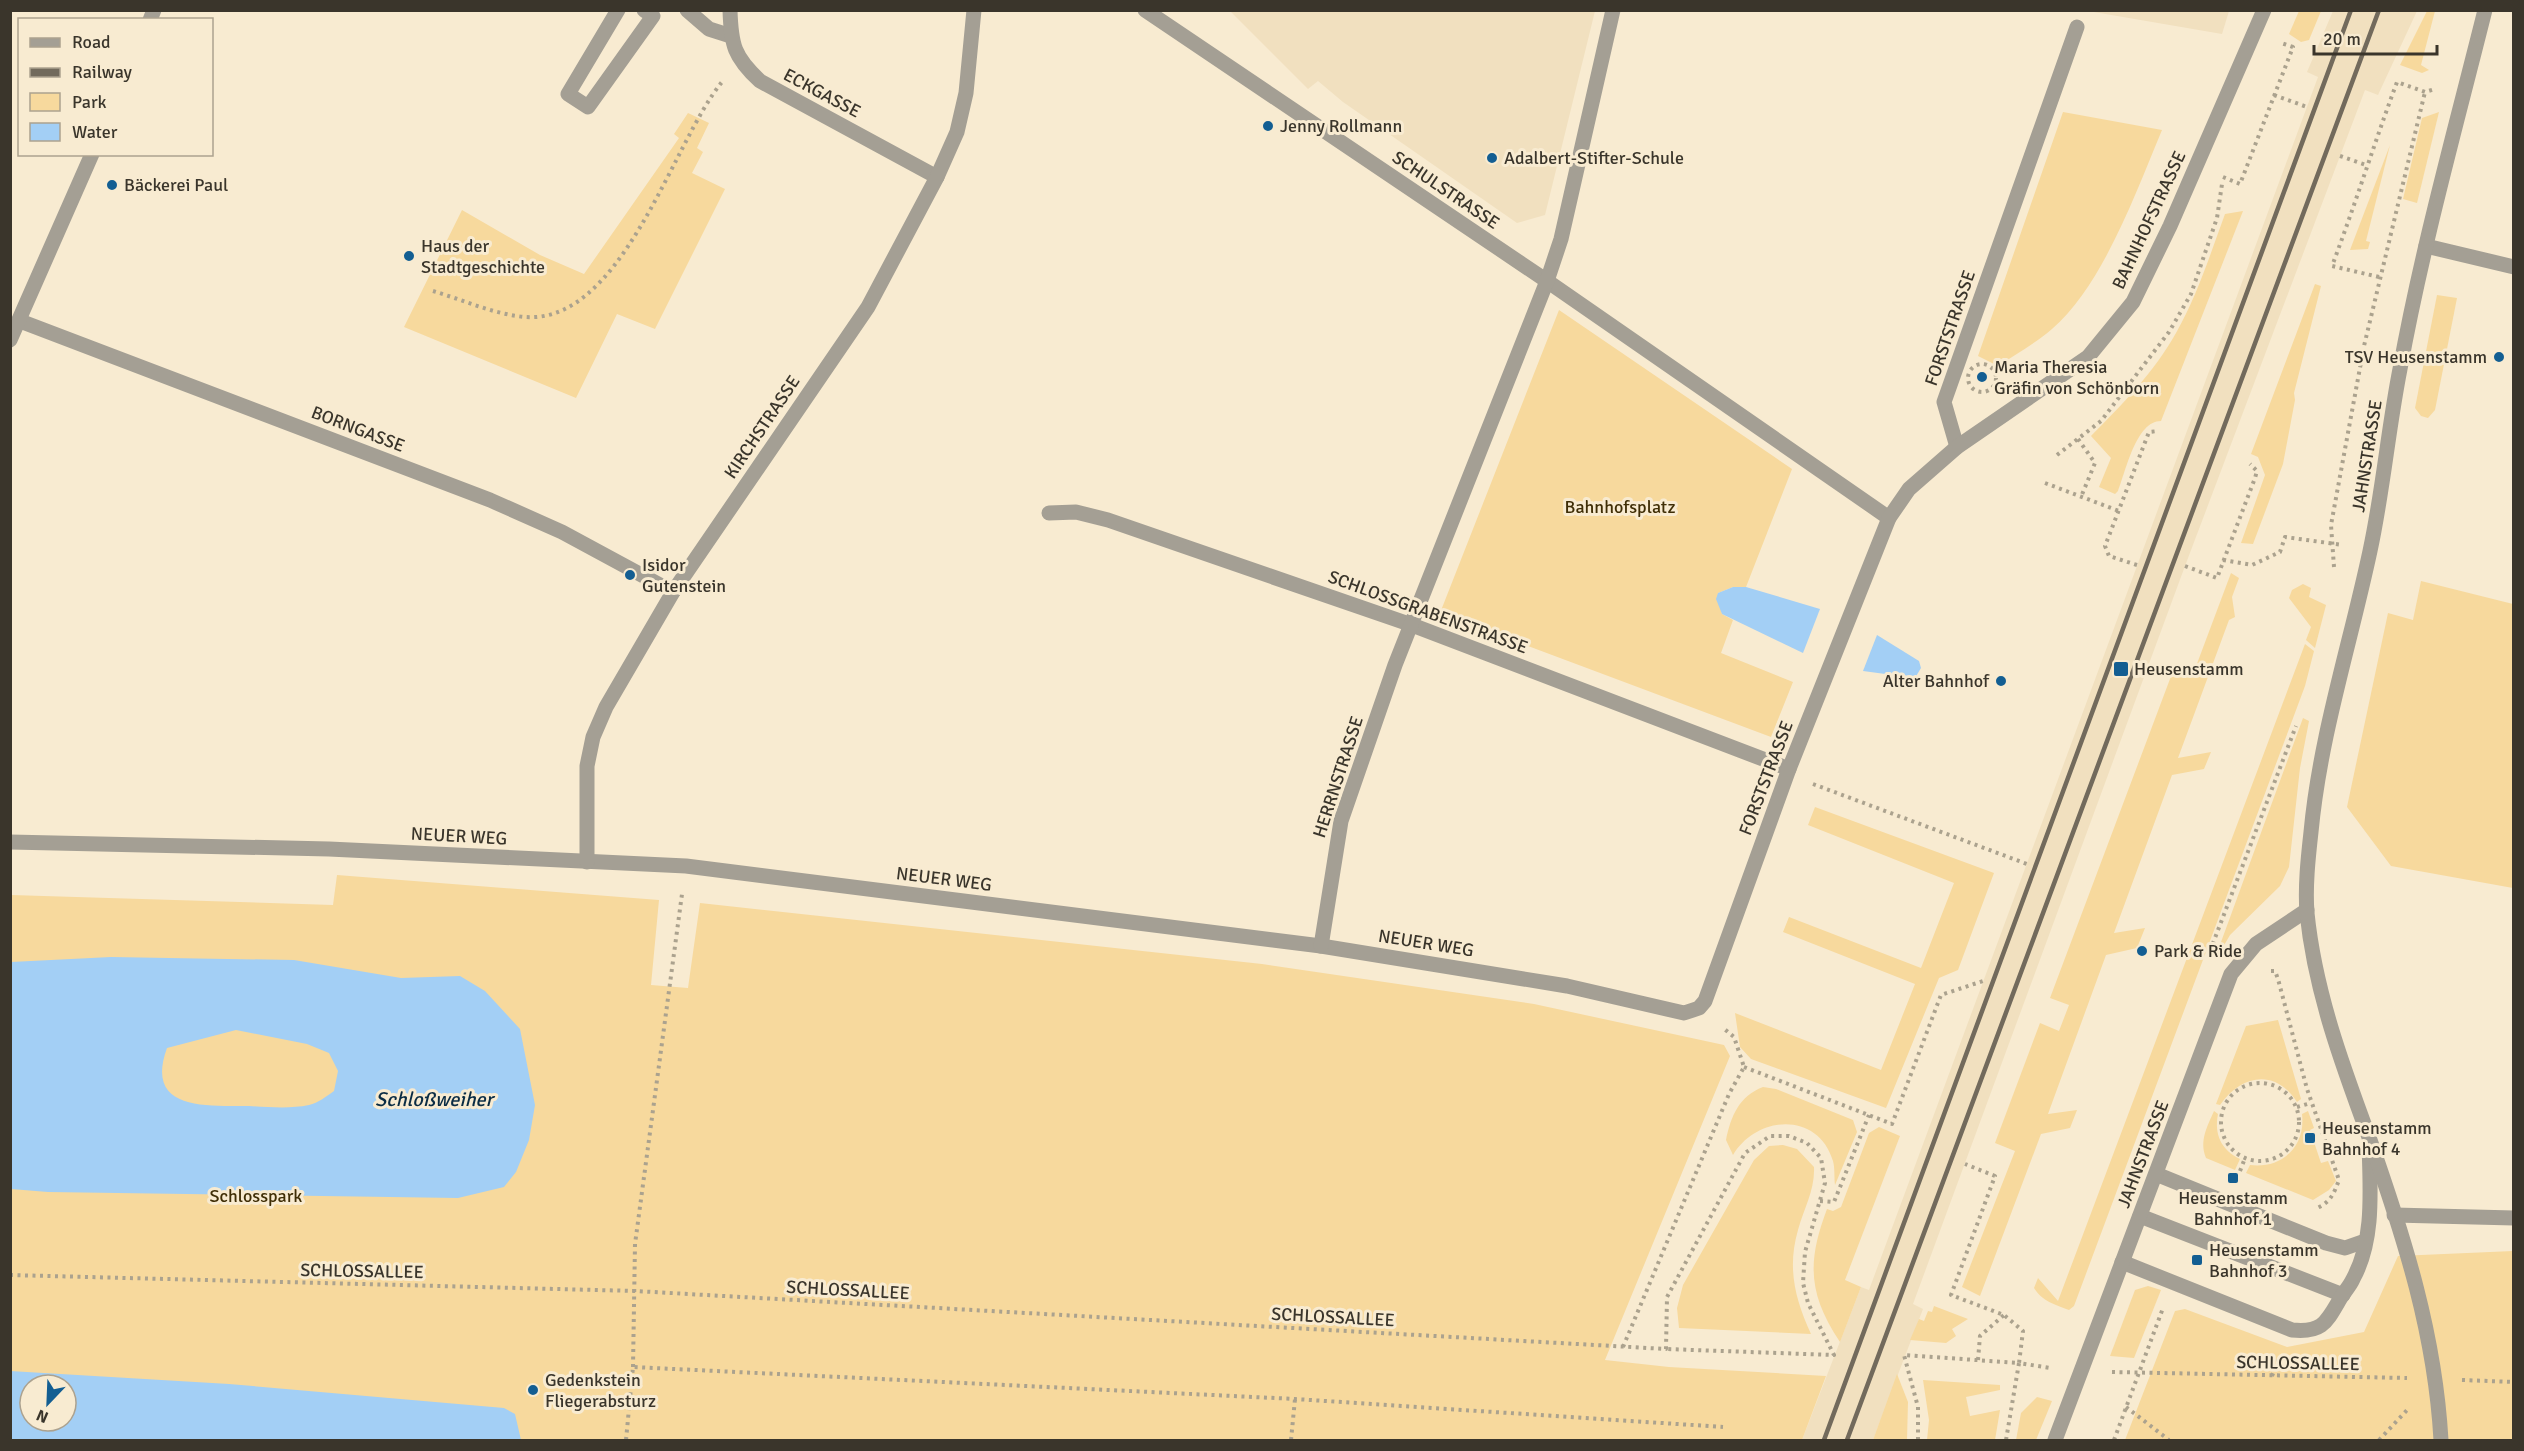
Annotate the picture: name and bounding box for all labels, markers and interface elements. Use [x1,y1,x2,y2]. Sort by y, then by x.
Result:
legend [18,18,213,156]
scale bar [2314,18,2437,56]
text: 20 m [2323,28,2361,50]
text: Road [72,31,111,53]
text: Railway [72,61,133,83]
street label: ECKGASSE [780,64,864,122]
text: Park [72,91,107,113]
place label: Jenny Rollmann [1280,115,1402,137]
marker: Jenny Rollmann [1261,119,1275,133]
text: Water [72,121,118,143]
street label: SCHULSTRASSE [1388,146,1504,234]
place label: Adalbert-Stifter-Schule [1504,147,1684,169]
street label: BAHNHOFSTRASSE [2107,147,2191,293]
marker: Adalbert-Stifter-Schule [1485,151,1499,165]
place label: Bäckerei Paul [124,174,228,196]
marker: Bäckerei Paul [105,178,119,192]
place label: Haus der Stadtgeschichte [421,235,545,278]
marker: Haus der Stadtgeschichte [402,249,416,263]
street label: FORSTSTRASSE [1920,267,1980,389]
place label: TSV Heusenstamm [2345,346,2487,368]
marker: TSV Heusenstamm [2492,350,2506,364]
place label: Maria Theresia Gräfin von Schönborn [1994,356,2159,399]
marker: Maria Theresia Gräfin von Schönborn [1975,370,1989,384]
street label: KIRCHSTRASSE [719,371,805,483]
street label: JAHNSTRASSE [2347,398,2387,514]
street label: BORNGASSE [308,401,408,457]
park label: Bahnhofsplatz [1565,496,1675,518]
place label: Isidor Gutenstein [642,554,726,597]
street label: SCHLOSSGRABENSTRASSE [1325,566,1531,658]
marker: Isidor Gutenstein [623,568,637,582]
place label: Heusenstamm [2134,658,2244,680]
marker: Heusenstamm [2112,660,2130,678]
place label: Alter Bahnhof [1883,670,1990,692]
marker: Alter Bahnhof [1994,674,2008,688]
street label: HERRNSTRASSE [1308,713,1368,841]
street label: FORSTSTRASSE [1734,718,1798,838]
street label: NEUER WEG [410,822,508,850]
street label: NEUER WEG [895,862,993,896]
street label: NEUER WEG [1377,925,1475,961]
place label: Park & Ride [2154,940,2242,962]
marker: Park & Ride [2135,944,2149,958]
water label: Schloßweiher [375,1087,496,1112]
street label: JAHNSTRASSE [2112,1097,2174,1211]
place label: Heusenstamm Bahnhof 4 [2322,1117,2432,1160]
marker: Heusenstamm Bahnhof 4 [2303,1131,2317,1145]
marker: Heusenstamm Bahnhof 1 [2226,1171,2240,1185]
park label: Schlosspark [210,1185,302,1207]
place label: Heusenstamm Bahnhof 1 [2178,1187,2288,1230]
place label: Heusenstamm Bahnhof 3 [2209,1239,2319,1282]
marker: Heusenstamm Bahnhof 3 [2190,1253,2204,1267]
street label: SCHLOSSALLEE [300,1259,424,1283]
street label: SCHLOSSALLEE [786,1276,910,1304]
street label: SCHLOSSALLEE [1271,1303,1395,1331]
street label: SCHLOSSALLEE [2236,1351,2360,1375]
place label: Gedenkstein Fliegerabsturz [545,1369,656,1412]
north arrow [18,1373,78,1433]
marker: Gedenkstein Fliegerabsturz [526,1383,540,1397]
text: N [33,1405,52,1427]

